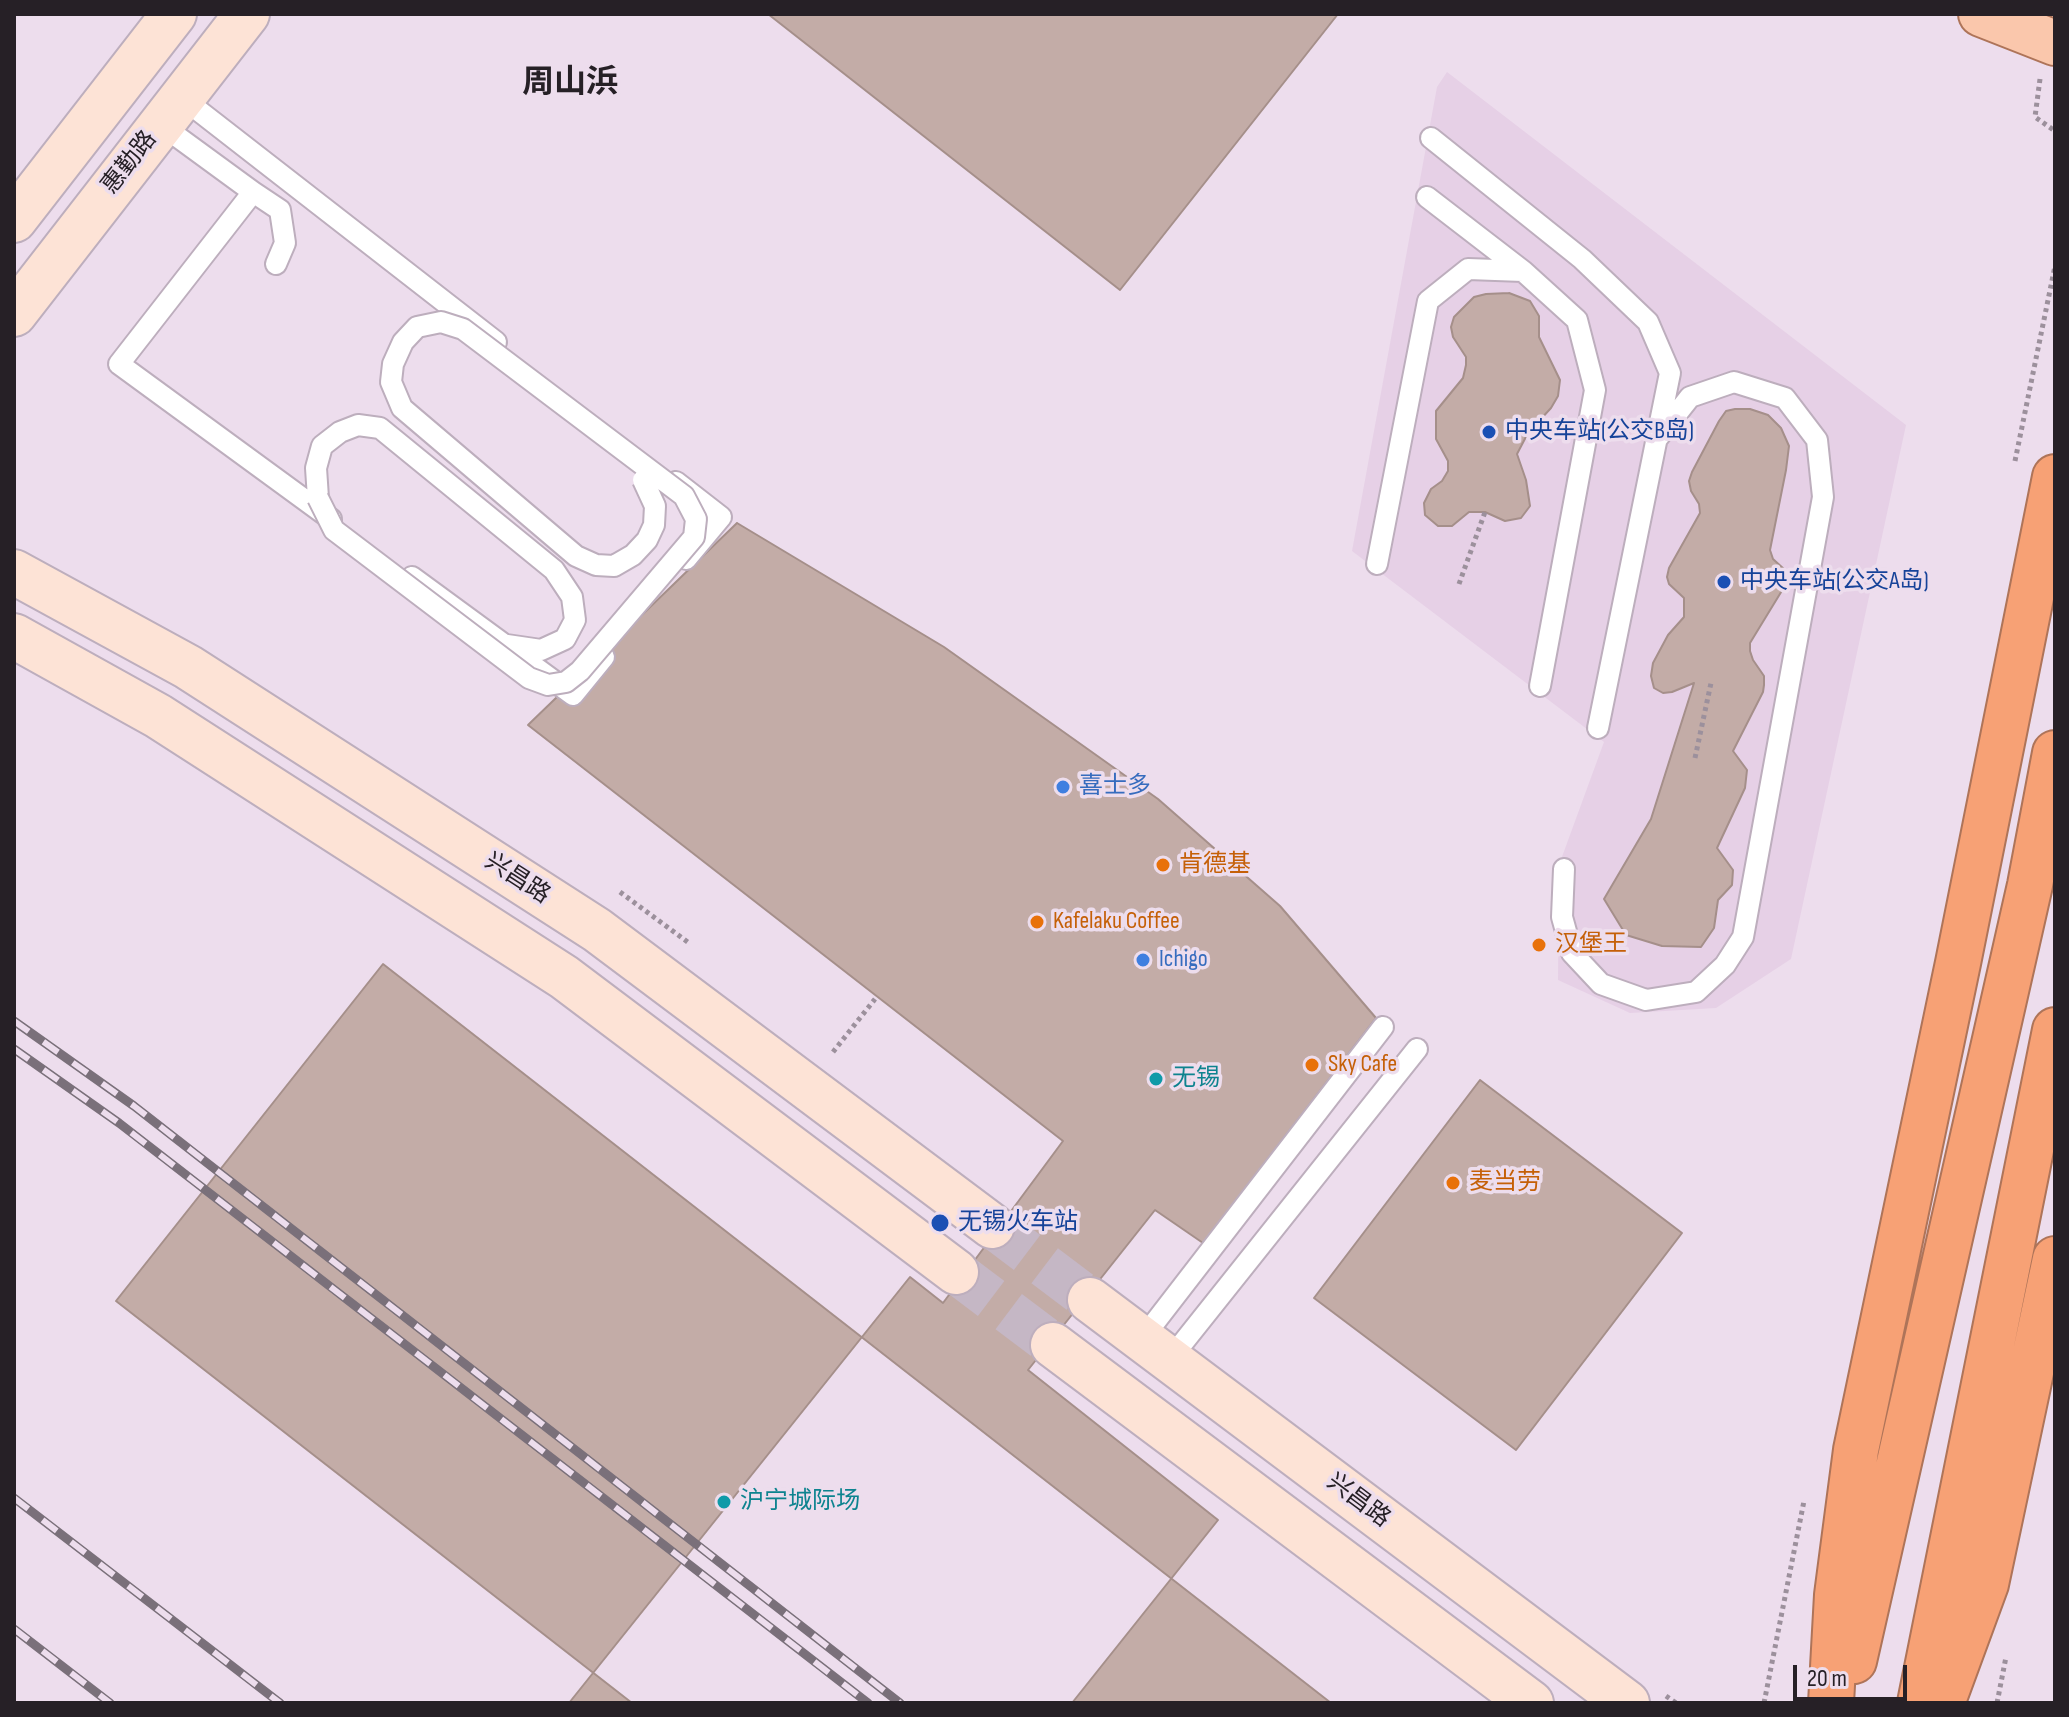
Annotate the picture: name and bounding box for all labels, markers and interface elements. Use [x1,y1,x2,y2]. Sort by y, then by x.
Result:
district label: 周山浜 [522,65,618,103]
street label: 惠勤路 [96,126,164,200]
place label: 中央车站(公交B岛) [1505,418,1694,446]
marker: 中央车站(公交B岛) [1480,423,1498,441]
place label: 中央车站(公交A岛) [1740,568,1929,596]
marker: 中央车站(公交A岛) [1715,573,1733,591]
place label: 喜士多 [1079,773,1151,801]
marker: 喜士多 [1054,778,1072,796]
street label: 兴昌路 [479,847,555,911]
place label: 肯德基 [1179,851,1251,879]
marker: 肯德基 [1154,856,1172,874]
place label: Kafelaku Coffee [1053,908,1180,936]
marker: Kafelaku Coffee [1028,913,1046,931]
place label: 汉堡王 [1555,931,1627,959]
marker: 汉堡王 [1530,936,1548,954]
place label: Ichigo [1159,946,1208,974]
marker: Ichigo [1134,951,1152,969]
place label: Sky Cafe [1328,1051,1397,1079]
marker: Sky Cafe [1303,1056,1321,1074]
place label: 无锡 [1172,1065,1220,1093]
marker: 无锡 [1147,1070,1165,1088]
place label: 麦当劳 [1469,1169,1541,1197]
marker: 麦当劳 [1444,1174,1462,1192]
place label: 无锡火车站 [958,1209,1078,1237]
marker: 无锡火车站 [929,1212,951,1234]
street label: 兴昌路 [1321,1468,1395,1534]
place label: 沪宁城际场 [740,1488,860,1516]
marker: 沪宁城际场 [715,1493,733,1511]
scale bar [1797,1649,1911,1699]
text: 20 m [1807,1664,1847,1693]

